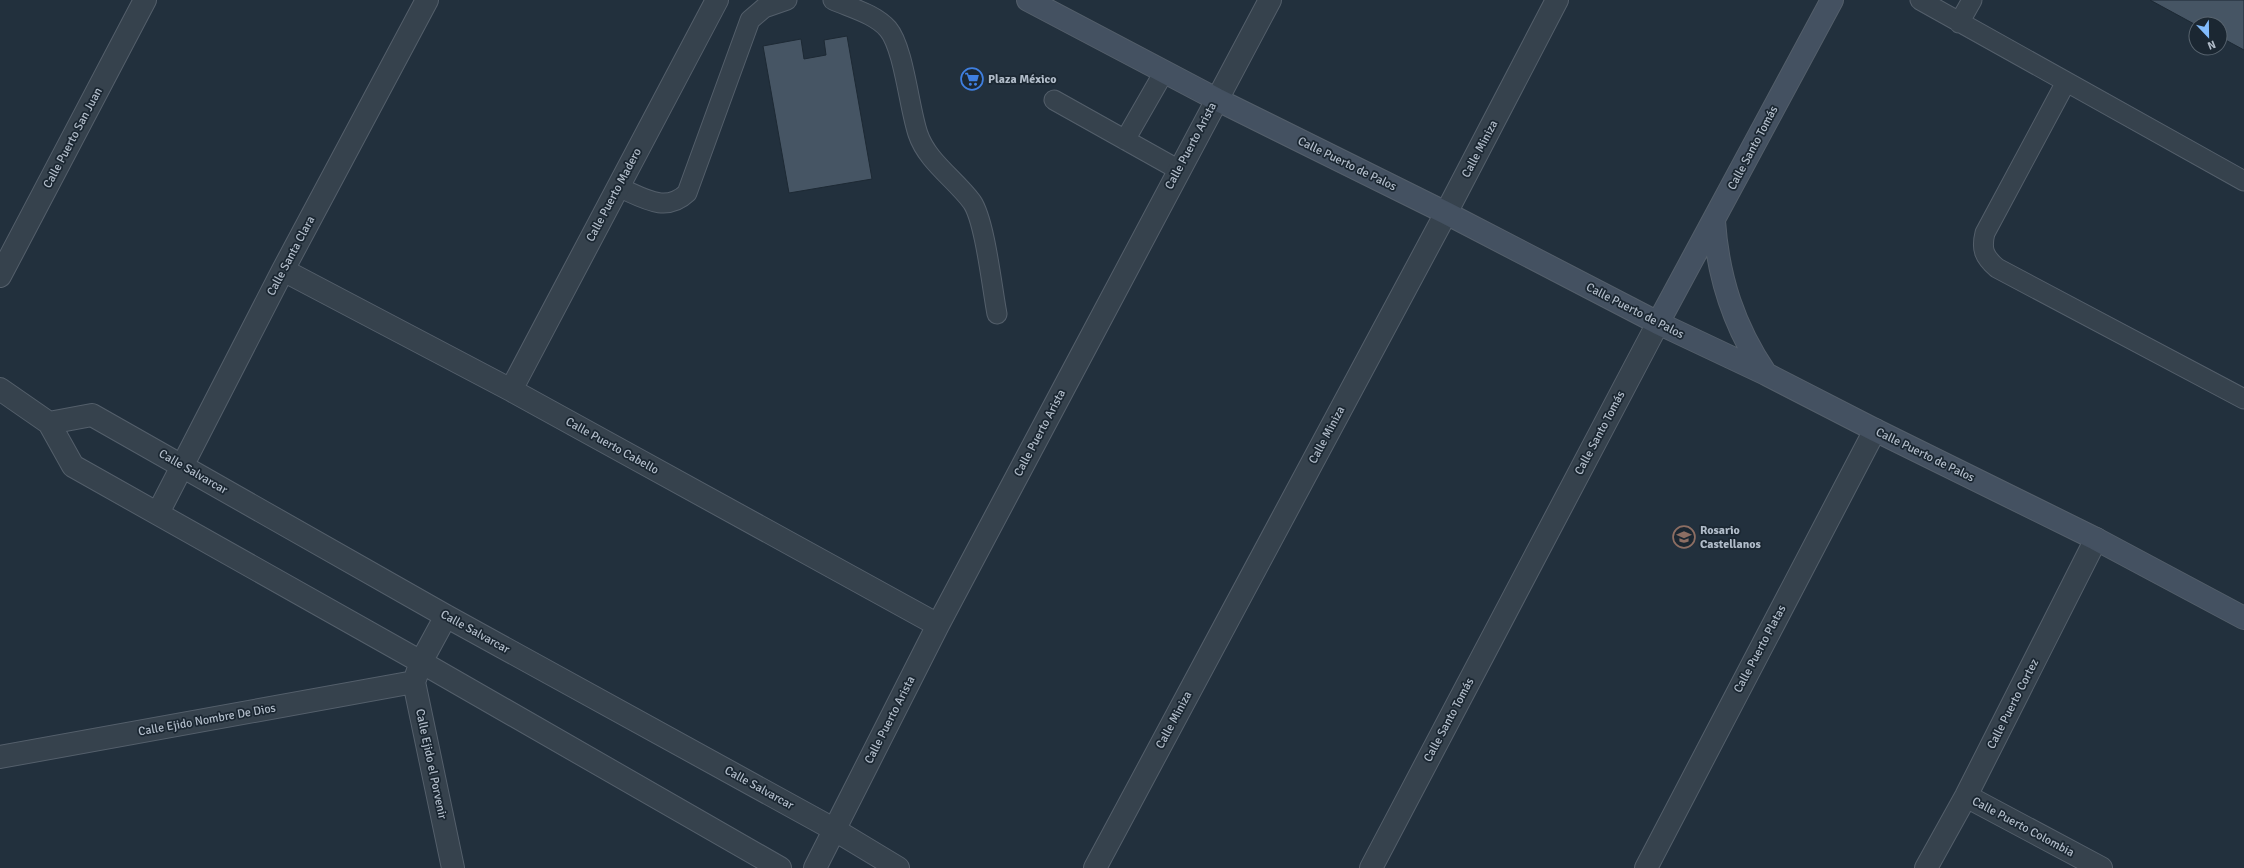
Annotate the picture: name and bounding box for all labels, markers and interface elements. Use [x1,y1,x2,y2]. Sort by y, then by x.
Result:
north arrow [2188,16,2228,56]
text: N [2206,37,2218,52]
supermarket icon: Plaza México [959,66,985,92]
place label: Plaza México [988,72,1057,87]
street label: Calle Puerto San Juan [40,85,106,191]
street label: Calle Puerto Arista [1162,100,1220,192]
street label: Calle Santo Tomás [1725,103,1781,193]
street label: Calle Miniza [1459,118,1501,180]
street label: Calle Puerto de Palos [1295,134,1399,194]
street label: Calle Puerto Madero [583,146,645,244]
street label: Calle Santa Clara [264,214,318,298]
street label: Calle Puerto de Palos [1583,280,1687,342]
street label: Calle Puerto Arista [1011,387,1069,479]
street label: Calle Santo Tomás [1572,388,1628,478]
street label: Calle Miniza [1306,404,1348,466]
street label: Calle Puerto Cabello [563,414,661,478]
street label: Calle Puerto de Palos [1873,425,1977,485]
street label: Calle Salvarcar [156,446,230,498]
place label: Rosario Castellanos [1700,523,1762,552]
school or university icon: Rosario Castellanos [1671,524,1697,550]
street label: Calle Puerto Platas [1731,602,1789,696]
street label: Calle Salvarcar [438,607,513,657]
street label: Calle Puerto Cortez [1984,656,2042,752]
street label: Calle Puerto Arista [861,674,919,766]
street label: Calle Santo Tomás [1421,675,1477,765]
street label: Calle Miniza [1153,689,1195,751]
street label: Calle Ejido Nombre De Dios [137,701,277,739]
street label: Calle Ejido el Porvenir [412,707,450,821]
street label: Calle Salvarcar [722,763,797,813]
street label: Calle Puerto Colombia [1969,794,2077,860]

